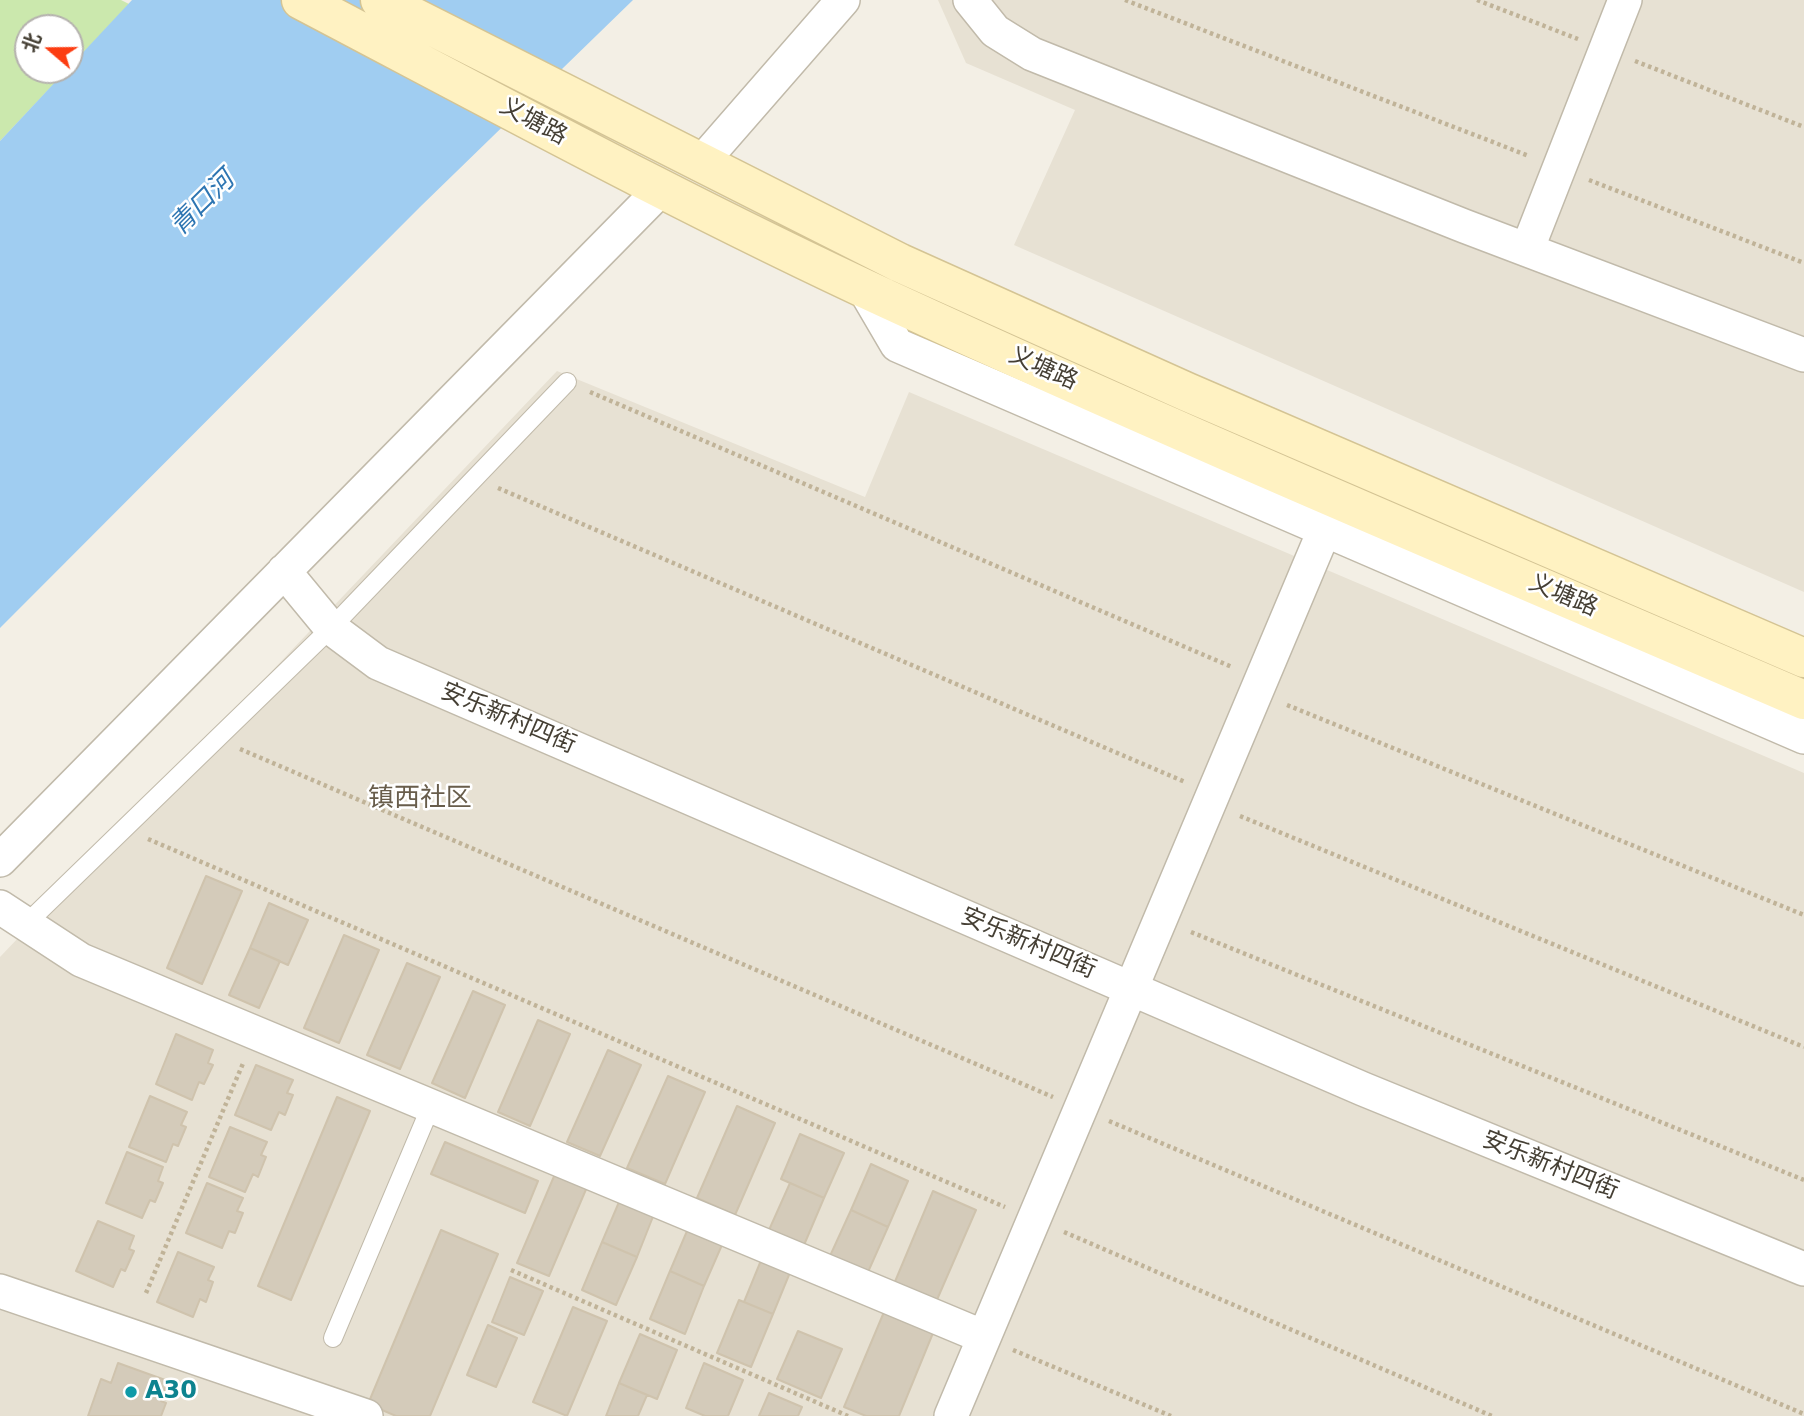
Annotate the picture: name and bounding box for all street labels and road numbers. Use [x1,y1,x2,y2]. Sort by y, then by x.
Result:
street label: 义塘路 [494,92,572,152]
street label: 义塘路 [1004,341,1082,397]
street label: 义塘路 [1524,569,1602,623]
street label: 安乐新村四街 [436,678,580,760]
street label: 安乐新村四街 [956,903,1100,985]
street label: 安乐新村四街 [1478,1126,1622,1206]

